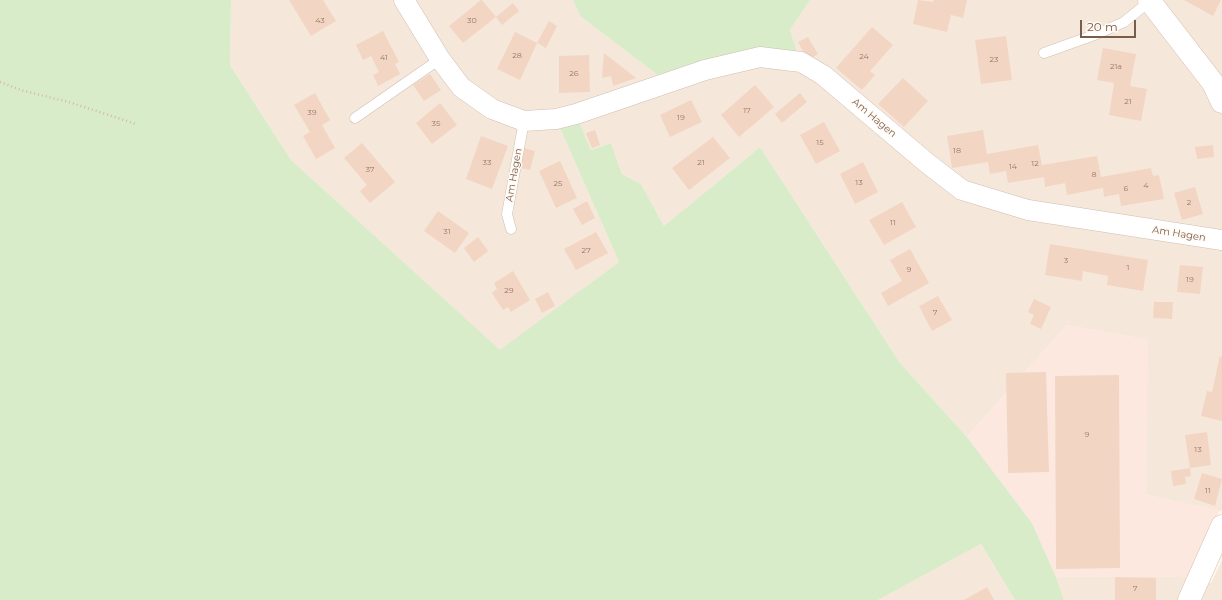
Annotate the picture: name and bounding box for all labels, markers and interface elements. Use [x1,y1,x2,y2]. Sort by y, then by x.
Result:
scale bar [1082,12,1138,38]
house number: 43 [315,16,325,26]
house number: 30 [467,16,477,26]
text: 20 m [1087,19,1118,34]
house number: 28 [512,51,522,61]
house number: 24 [859,52,869,62]
house number: 41 [380,53,388,63]
house number: 23 [989,55,999,65]
house number: 21a [1110,62,1122,72]
house number: 26 [569,69,579,79]
street label: Am Hagen [849,96,899,140]
house number: 21 [1124,97,1132,107]
house number: 17 [743,106,751,116]
house number: 39 [307,108,317,118]
house number: 19 [677,113,685,123]
house number: 35 [432,119,440,129]
house number: 15 [816,138,824,148]
house number: 18 [953,146,961,156]
street label: Am Hagen [503,147,525,203]
house number: 33 [483,158,491,168]
house number: 21 [697,158,705,168]
house number: 12 [1031,159,1039,169]
house number: 14 [1009,162,1017,172]
house number: 37 [365,165,375,175]
house number: 8 [1091,170,1097,180]
house number: 13 [855,178,863,188]
house number: 25 [553,179,563,189]
house number: 4 [1143,181,1149,191]
house number: 6 [1124,184,1128,194]
house number: 2 [1187,198,1191,208]
house number: 11 [890,218,896,228]
street label: Am Hagen [1151,224,1207,244]
house number: 31 [443,227,451,237]
house number: 27 [581,246,591,256]
house number: 3 [1064,256,1068,266]
house number: 1 [1127,263,1129,273]
house number: 9 [907,265,911,275]
house number: 19 [1186,275,1194,285]
house number: 29 [504,286,514,296]
house number: 7 [933,308,937,318]
house number: 9 [1085,430,1089,440]
house number: 13 [1194,445,1202,455]
house number: 11 [1205,486,1211,496]
house number: 7 [1133,584,1137,594]

